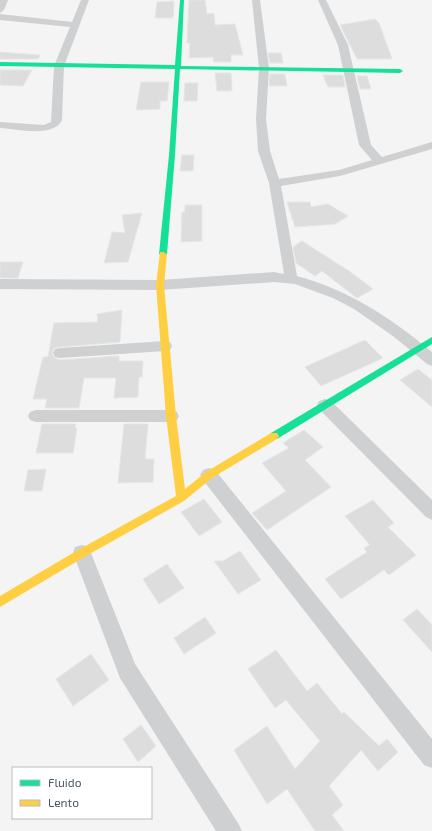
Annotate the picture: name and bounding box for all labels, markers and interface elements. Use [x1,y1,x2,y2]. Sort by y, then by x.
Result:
legend [12,767,152,819]
text: Fluido [48,775,82,789]
text: Lento [48,795,79,809]

